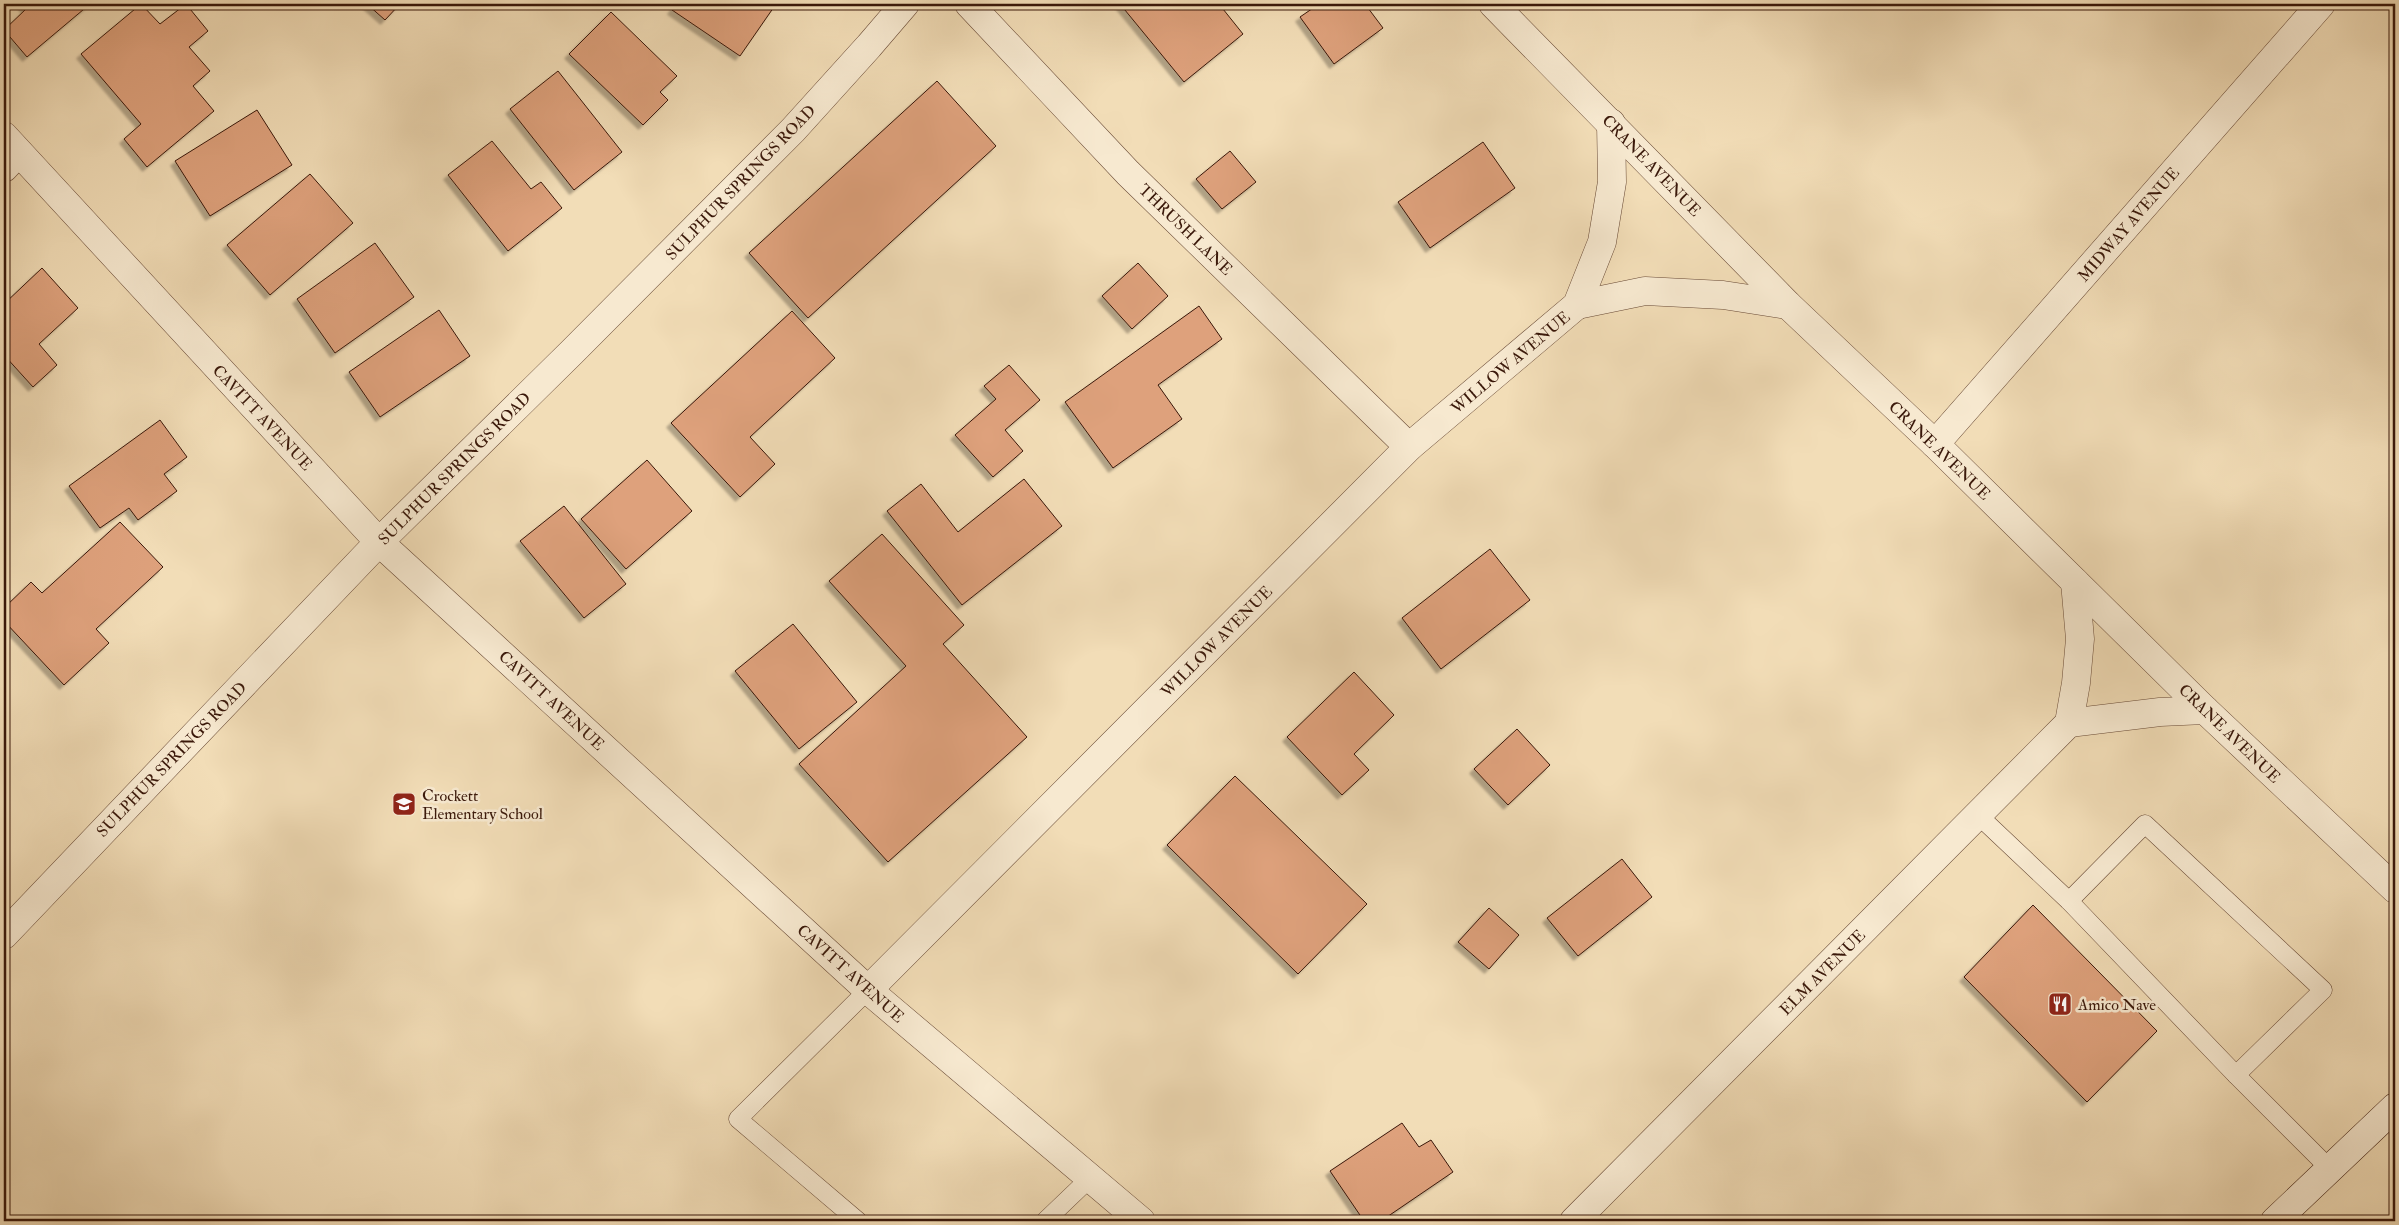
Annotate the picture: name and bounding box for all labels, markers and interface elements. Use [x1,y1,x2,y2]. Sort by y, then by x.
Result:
street label: SULPHUR SPRINGS ROAD [661,101,820,264]
street label: CRANE AVENUE [1598,111,1705,221]
street label: MIDWAY AVENUE [2074,163,2184,286]
street label: THRUSH LANE [1134,180,1236,280]
street label: WILLOW AVENUE [1446,307,1574,419]
street label: CAVITT AVENUE [208,361,316,475]
street label: SULPHUR SPRINGS ROAD [374,388,535,549]
street label: CRANE AVENUE [1884,397,1994,504]
street label: WILLOW AVENUE [1156,582,1277,702]
street label: CAVITT AVENUE [494,647,608,755]
street label: SULPHUR SPRINGS ROAD [92,678,251,841]
street label: CRANE AVENUE [2174,680,2284,787]
place label: Crockett Elementary School [422,786,543,824]
school or university icon: Crockett Elementary School [391,791,417,817]
street label: CAVITT AVENUE [793,920,908,1027]
street label: ELM AVENUE [1776,926,1870,1020]
restaurant icon: Amico Nave [2047,991,2073,1017]
place label: Amico Nave [2077,995,2156,1015]

